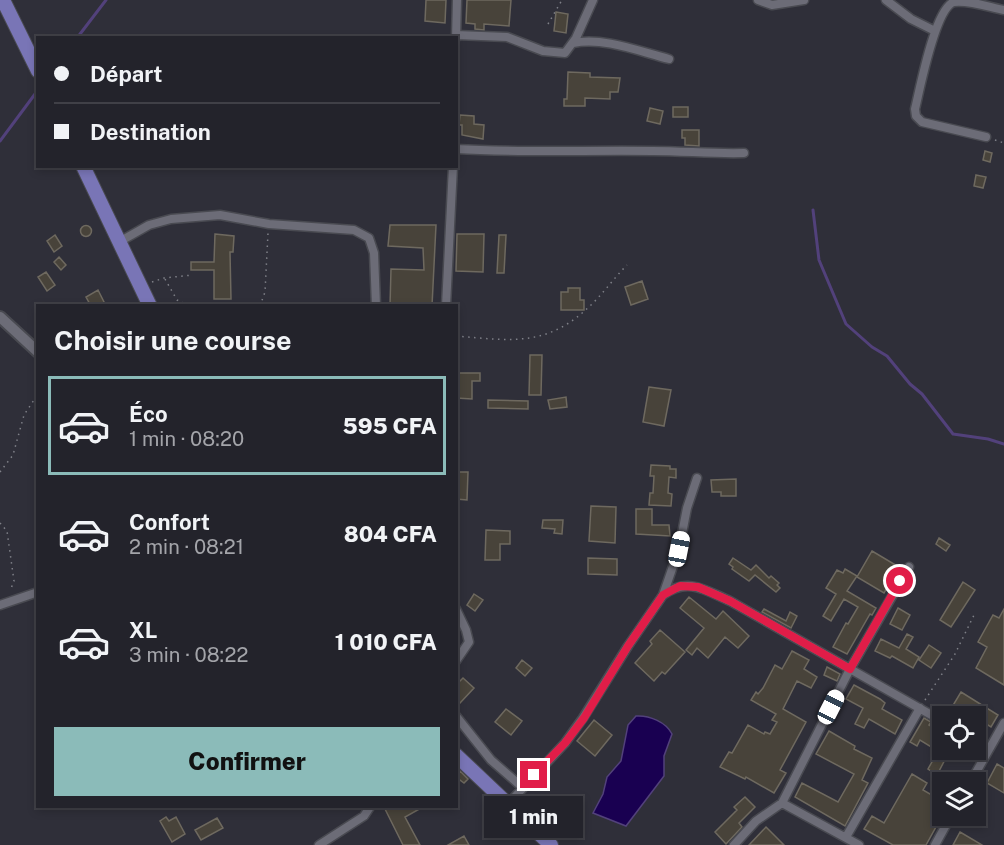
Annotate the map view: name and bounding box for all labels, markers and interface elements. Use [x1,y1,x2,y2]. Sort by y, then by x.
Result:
text: Départ [90,61,162,87]
text: Destination [90,119,211,145]
text: Choisir une course [54,324,292,356]
icon: car [57,399,111,453]
text: Éco [129,401,168,427]
text: 595 CFA [343,413,437,439]
text: 1 min · 08:20 [129,427,244,451]
icon: car [57,507,111,561]
text: Confort [129,509,210,535]
text: 804 CFA [344,521,437,547]
car [667,530,691,568]
text: 2 min · 08:21 [129,535,244,559]
route start [886,567,913,594]
icon: car [57,615,111,669]
text: XL [129,617,157,643]
text: 1 010 CFA [335,629,437,655]
text: 3 min · 08:22 [129,643,248,667]
car [815,687,847,727]
map controls [932,706,986,826]
button: locate [932,706,986,760]
button: Confirmer [54,727,440,796]
route end [520,761,547,788]
button: layers [932,772,986,826]
callout: 1 min [484,796,584,838]
text: 1 min [509,805,558,829]

